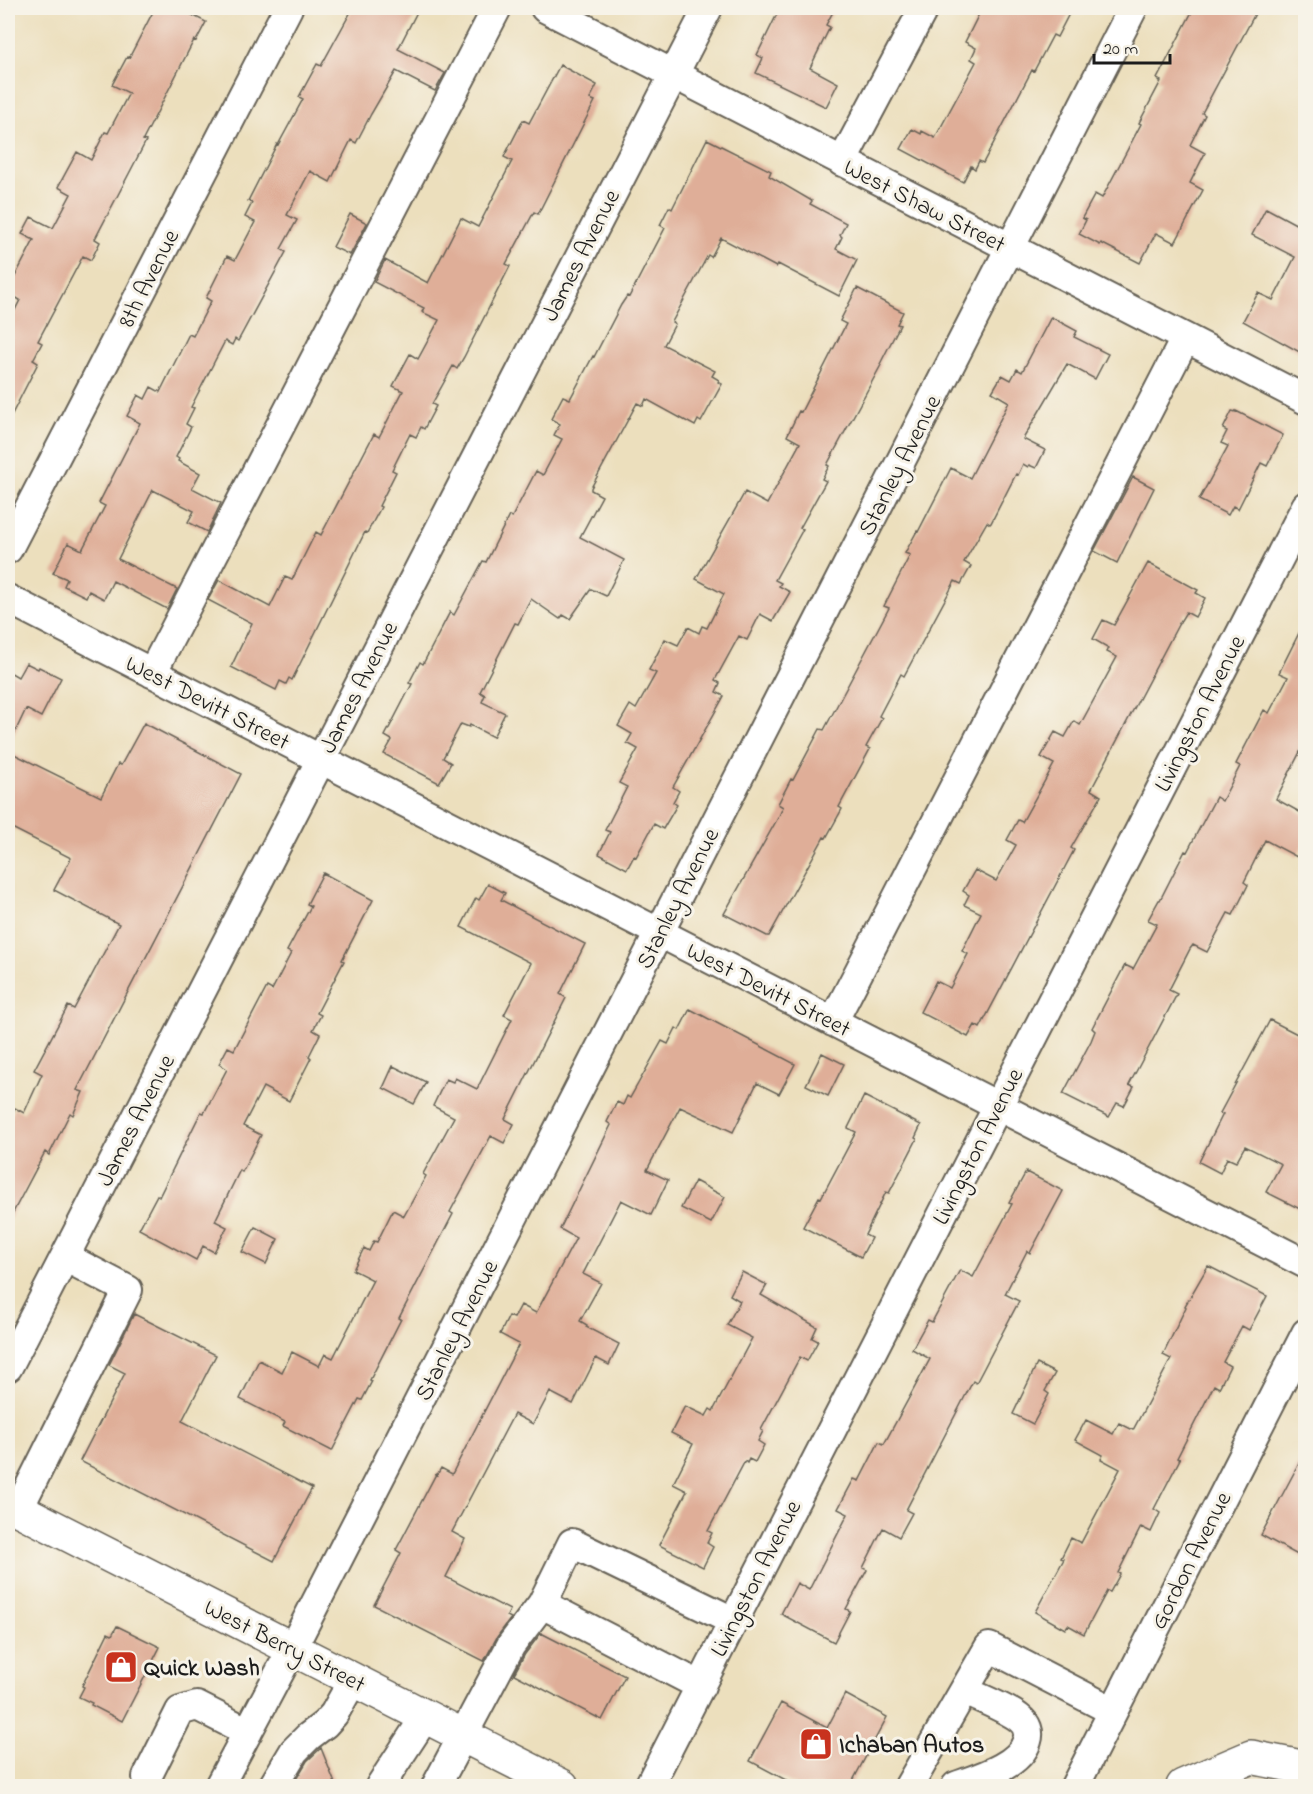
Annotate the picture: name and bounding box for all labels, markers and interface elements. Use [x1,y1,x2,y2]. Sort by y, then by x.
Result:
scale bar [1094,27,1170,65]
text: 20 m [1103,37,1138,63]
street label: West Shaw Street [837,151,1011,263]
street label: James Avenue [534,184,631,328]
street label: 8th Avenue [111,224,190,334]
street label: Stanley Avenue [851,389,953,543]
street label: James Avenue [312,616,409,760]
street label: Livingston Avenue [1147,629,1256,799]
street label: West Devitt Street [119,648,295,761]
street label: Stanley Avenue [629,822,731,976]
street label: West Devitt Street [680,935,856,1048]
street label: James Avenue [89,1049,186,1193]
street label: Livingston Avenue [925,1062,1034,1232]
street label: Stanley Avenue [408,1254,510,1408]
street label: Gordon Avenue [1142,1486,1242,1636]
street label: Livingston Avenue [703,1494,812,1664]
street label: West Berry Street [197,1591,371,1704]
shop icon: Quick Wash [103,1649,139,1685]
place label: Quick Wash [144,1652,260,1687]
shop icon: Ichaban Autos [798,1726,834,1762]
place label: Ichaban Autos [839,1729,984,1764]

